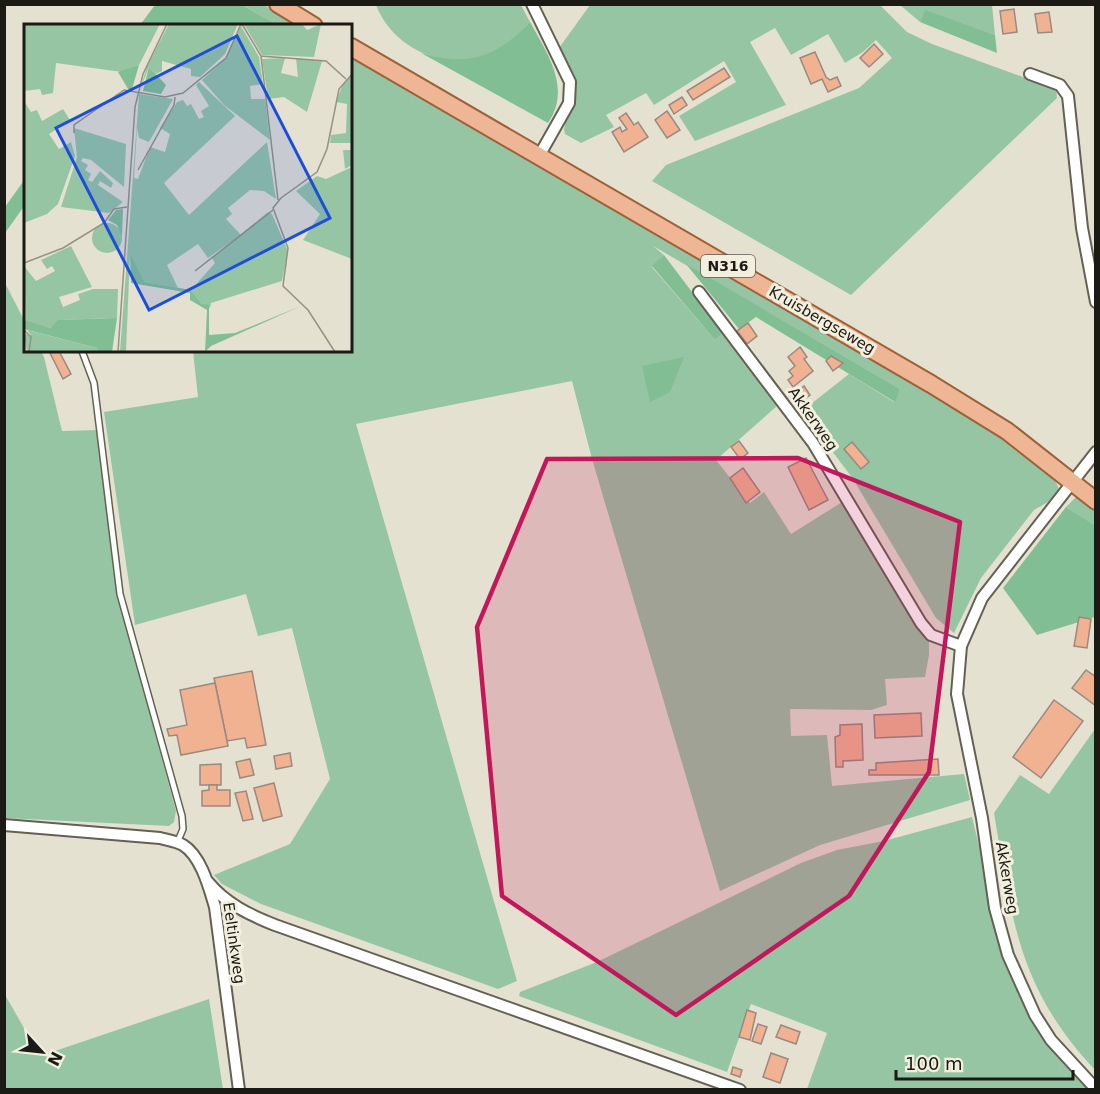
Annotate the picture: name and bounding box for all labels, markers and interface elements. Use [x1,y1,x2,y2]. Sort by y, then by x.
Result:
inset map [24,24,352,352]
road number: N316 [701,255,755,277]
street label: Kruisbergseweg [766,282,878,358]
street label: Akkerweg [785,384,841,454]
street label: Akkerweg [992,840,1022,916]
street label: Eeltinkweg [219,901,249,985]
north arrow [12,1022,72,1082]
scale bar [896,1043,1073,1081]
text: N [43,1048,66,1069]
text: 100 m [905,1053,963,1074]

